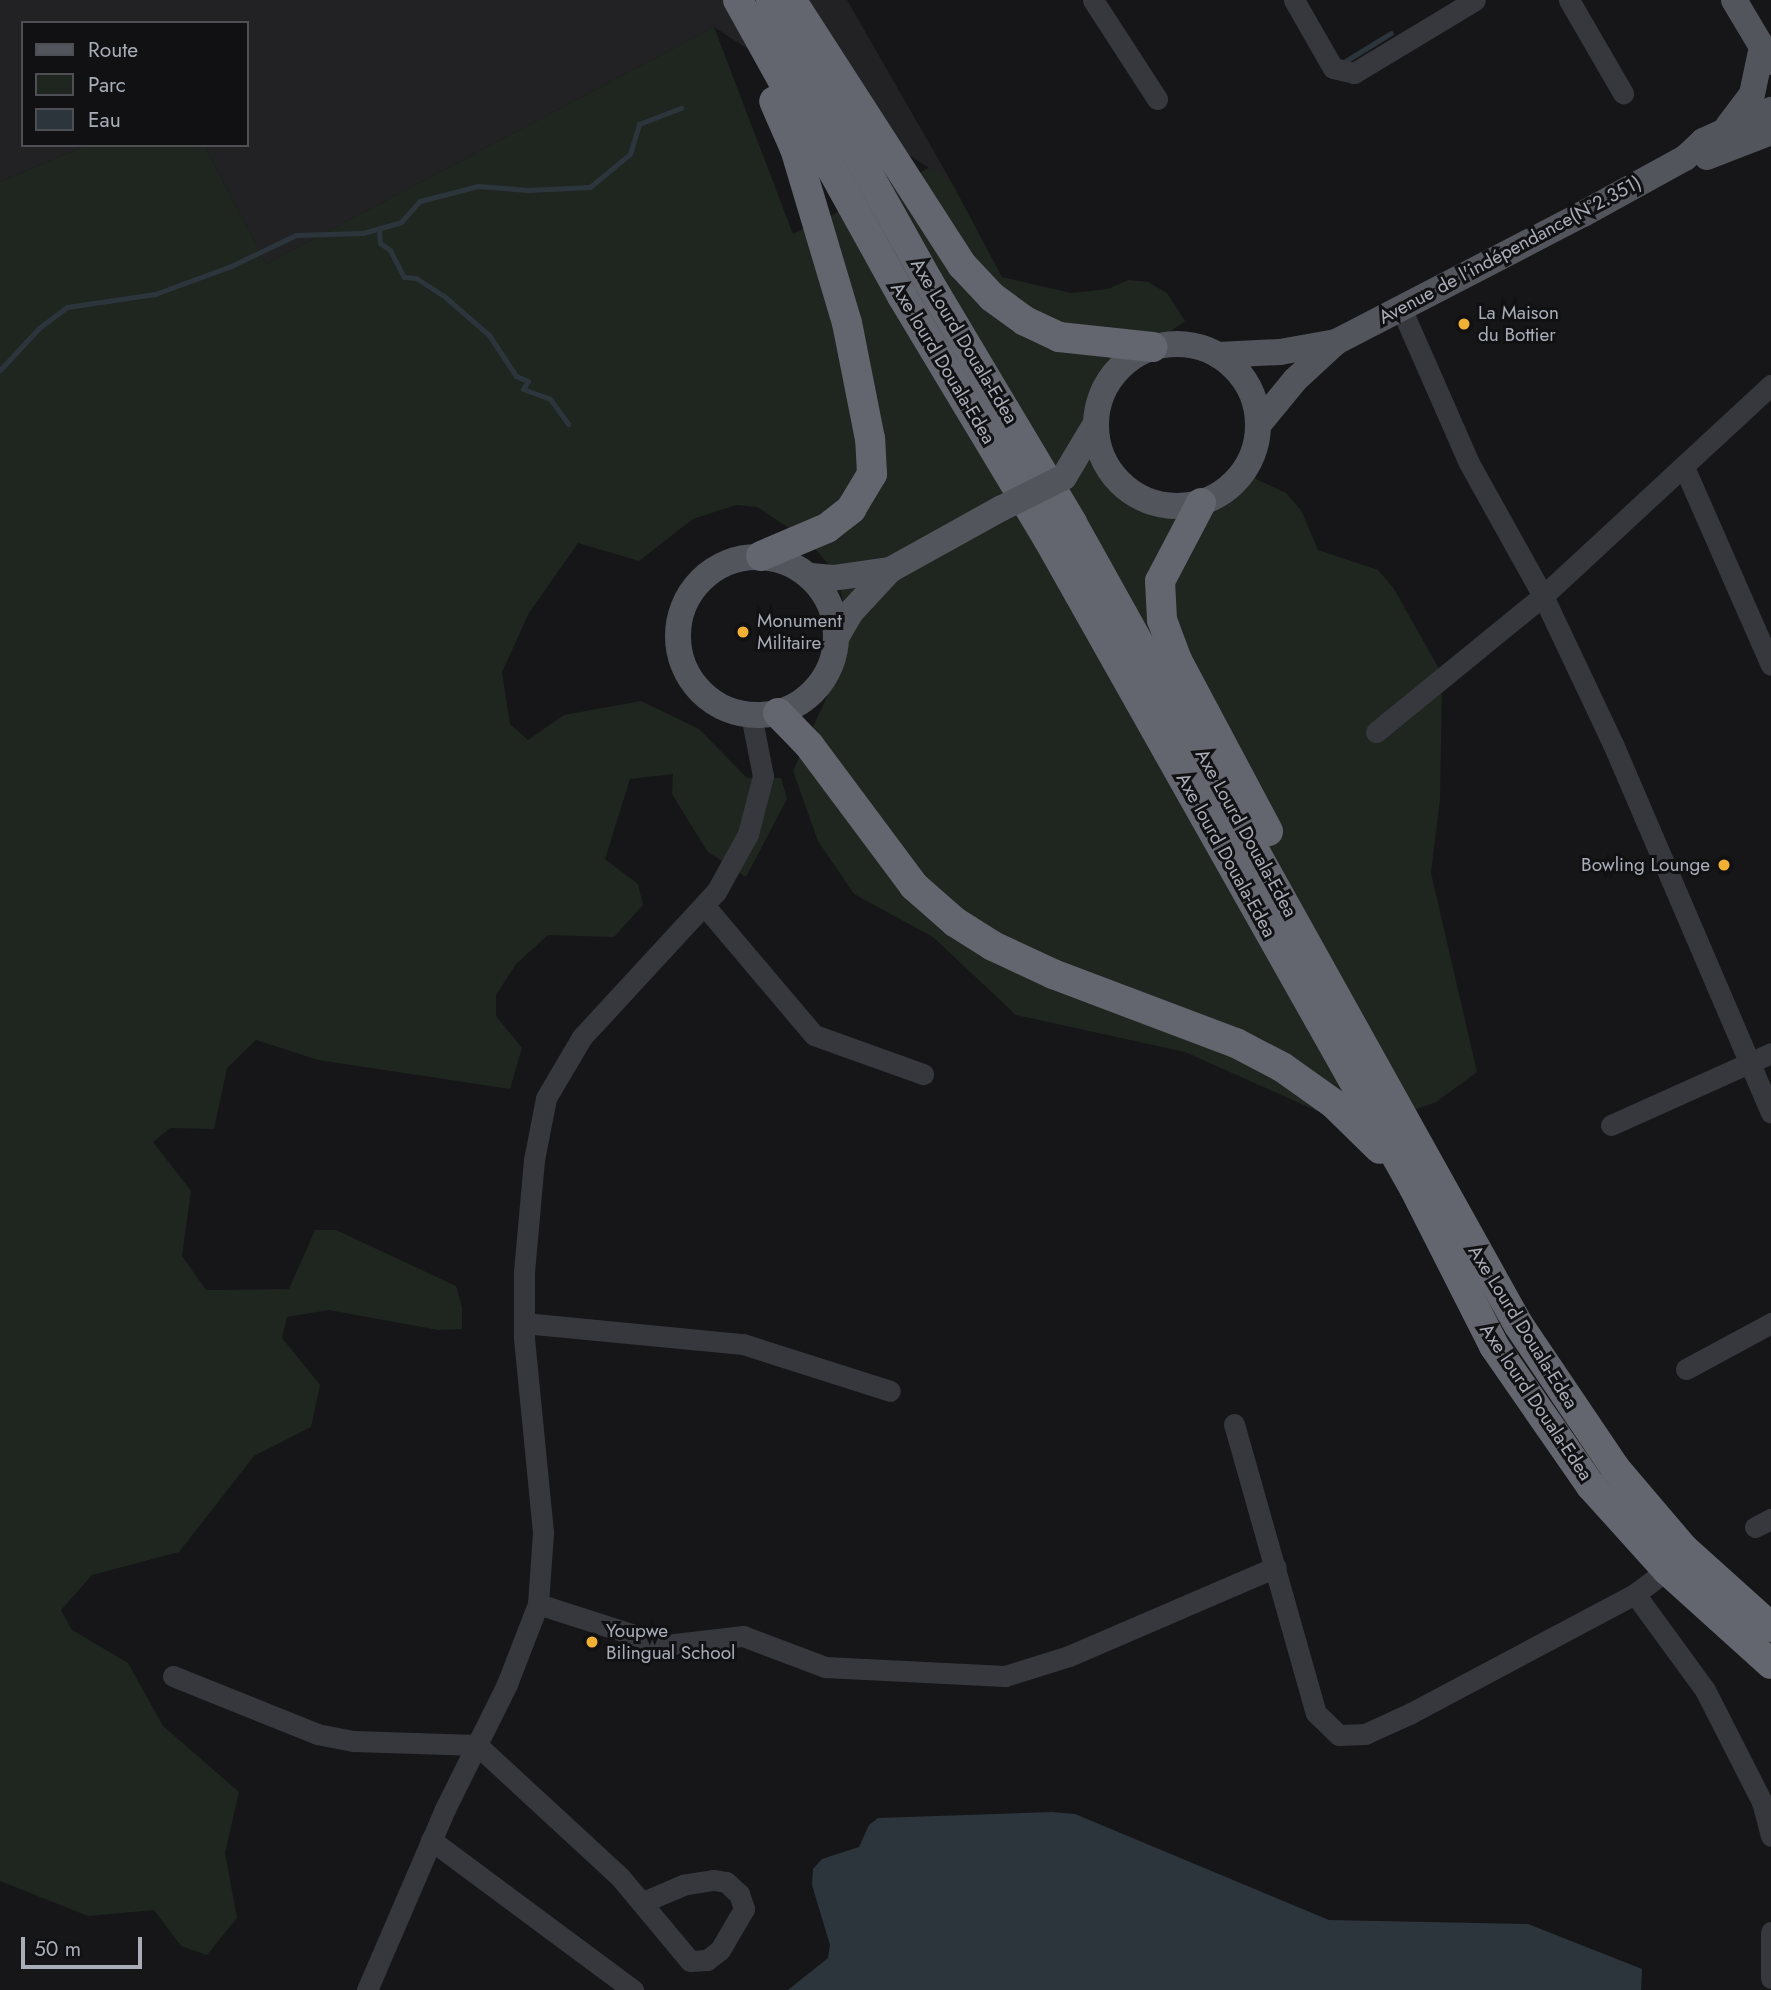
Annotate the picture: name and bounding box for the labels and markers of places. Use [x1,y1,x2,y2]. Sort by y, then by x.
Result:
place label: La Maison du Bottier [1478,302,1559,346]
marker: La Maison du Bottier [1456,316,1472,332]
place label: Monument Militaire [757,610,842,654]
marker: Monument Militaire [735,624,751,640]
place label: Bowling Lounge [1581,854,1710,876]
marker: Bowling Lounge [1716,857,1732,873]
place label: Youpwe Bilingual School [606,1620,735,1664]
marker: Youpwe Bilingual School [584,1634,600,1650]

